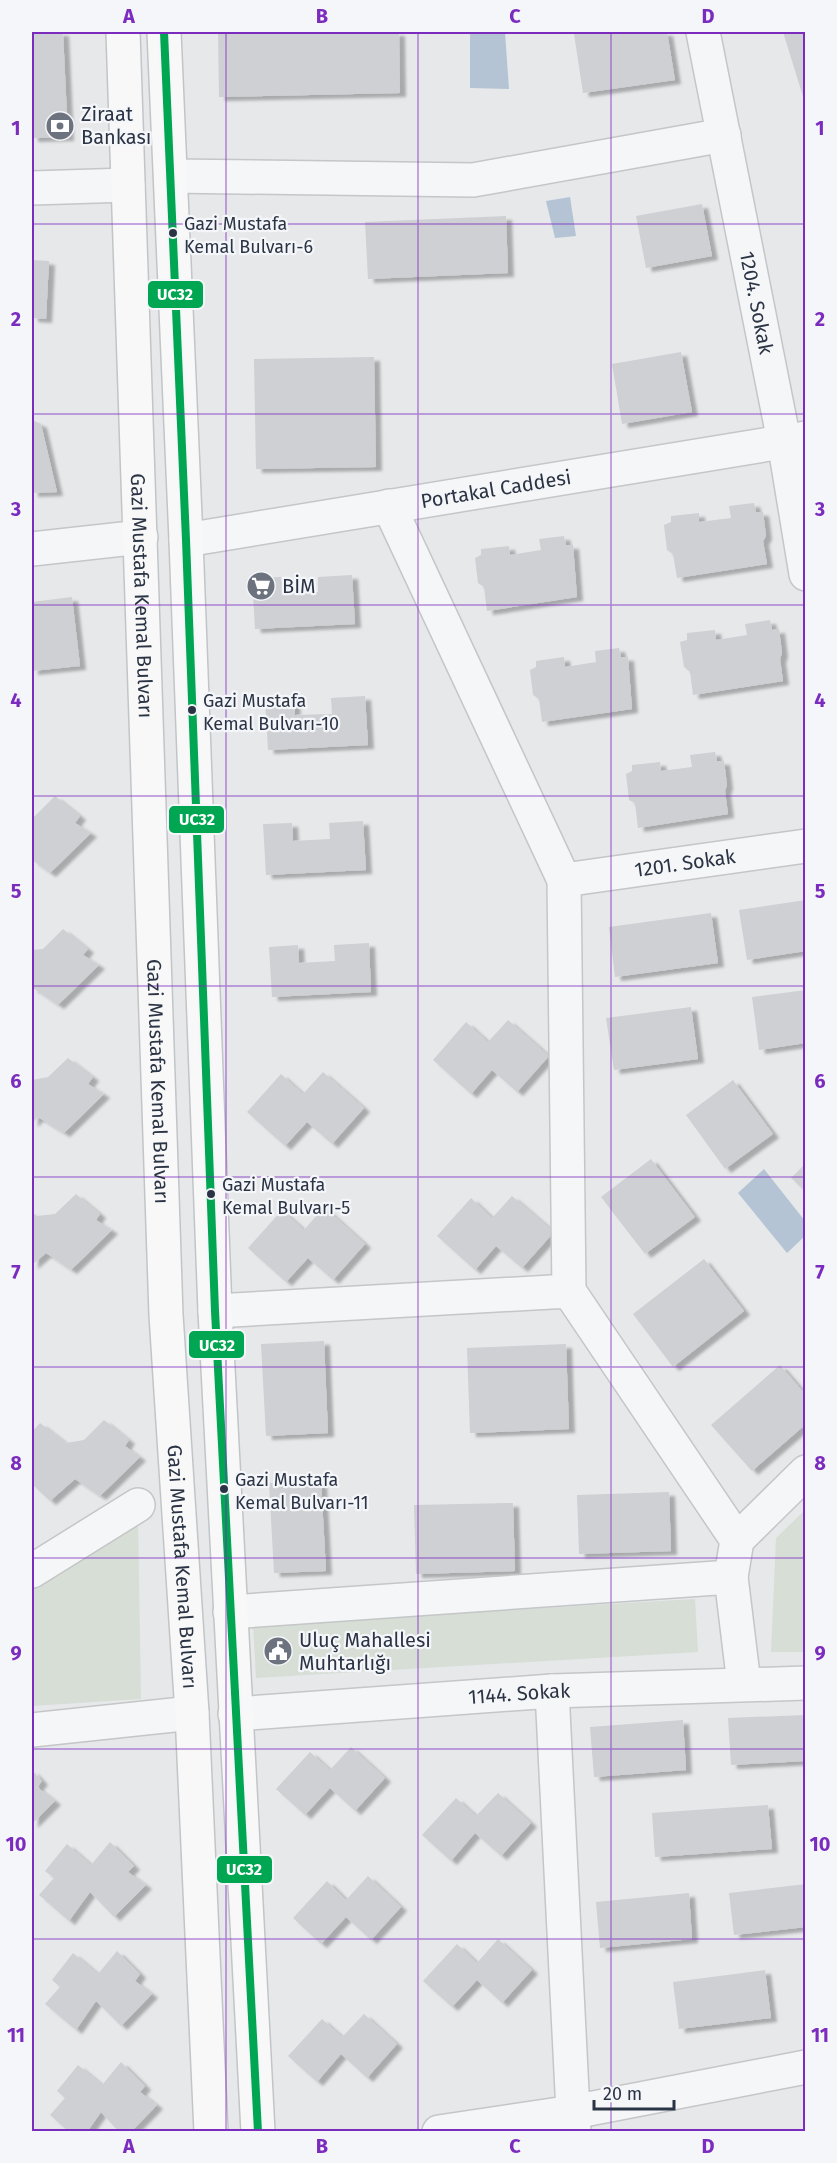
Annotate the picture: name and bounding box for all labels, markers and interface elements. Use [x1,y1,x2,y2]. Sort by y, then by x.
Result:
text: A [122,4,136,28]
text: B [316,4,328,28]
text: C [509,4,521,28]
text: D [701,4,715,28]
place label: Ziraat Bankası [81,102,151,149]
bank icon: Ziraat Bankası [44,110,76,142]
text: 1 [11,116,21,140]
text: 1 [815,116,825,140]
place label: Gazi Mustafa Kemal Bulvarı-6 [184,213,313,258]
marker: Gazi Mustafa Kemal Bulvarı-6 [167,227,179,239]
street label: 1204. Sokak [735,249,779,357]
line badge: UC32 [147,280,204,309]
text: UC32 [157,285,193,304]
text: 2 [11,307,21,331]
text: 2 [815,307,825,331]
street label: Portakal Caddesi [419,465,573,513]
street label: Gazi Mustafa Kemal Bulvarı [126,473,158,718]
text: 3 [10,497,21,521]
text: 3 [814,497,825,521]
supermarket icon: BİM [245,570,277,602]
place label: BİM [282,574,316,598]
text: 4 [10,688,22,712]
text: 4 [814,688,826,712]
place label: Gazi Mustafa Kemal Bulvarı-10 [203,690,339,735]
marker: Gazi Mustafa Kemal Bulvarı-10 [186,704,198,716]
line badge: UC32 [168,805,225,834]
text: UC32 [179,810,215,829]
street label: 1201. Sokak [633,844,738,882]
text: 5 [11,879,22,903]
text: 5 [815,879,826,903]
street label: Gazi Mustafa Kemal Bulvarı [142,959,174,1204]
text: 6 [10,1069,22,1093]
text: 6 [814,1069,826,1093]
place label: Gazi Mustafa Kemal Bulvarı-5 [222,1174,350,1219]
marker: Gazi Mustafa Kemal Bulvarı-5 [205,1188,217,1200]
text: 7 [11,1260,21,1284]
text: 7 [815,1260,825,1284]
line badge: UC32 [188,1330,245,1359]
text: UC32 [199,1336,235,1355]
street label: Gazi Mustafa Kemal Bulvarı [162,1444,202,1690]
text: 8 [10,1451,22,1475]
text: 8 [814,1451,826,1475]
place label: Gazi Mustafa Kemal Bulvarı-11 [235,1469,368,1514]
marker: Gazi Mustafa Kemal Bulvarı-11 [218,1483,230,1495]
place label: Uluç Mahallesi Muhtarlığı [299,1628,431,1675]
public building icon: Uluç Mahallesi Muhtarlığı [262,1635,294,1667]
text: 9 [10,1641,22,1665]
text: 9 [814,1641,826,1665]
street label: 1144. Sokak [467,1678,571,1709]
text: 10 [6,1832,26,1856]
text: 10 [810,1832,830,1856]
line badge: UC32 [216,1855,273,1884]
text: UC32 [226,1860,262,1879]
text: 11 [7,2023,25,2047]
text: 11 [811,2023,829,2047]
scale bar [594,2073,674,2111]
text: 20 m [603,2083,642,2105]
text: A [122,2134,136,2158]
text: B [316,2134,328,2158]
text: C [509,2134,521,2158]
text: D [701,2134,715,2158]

